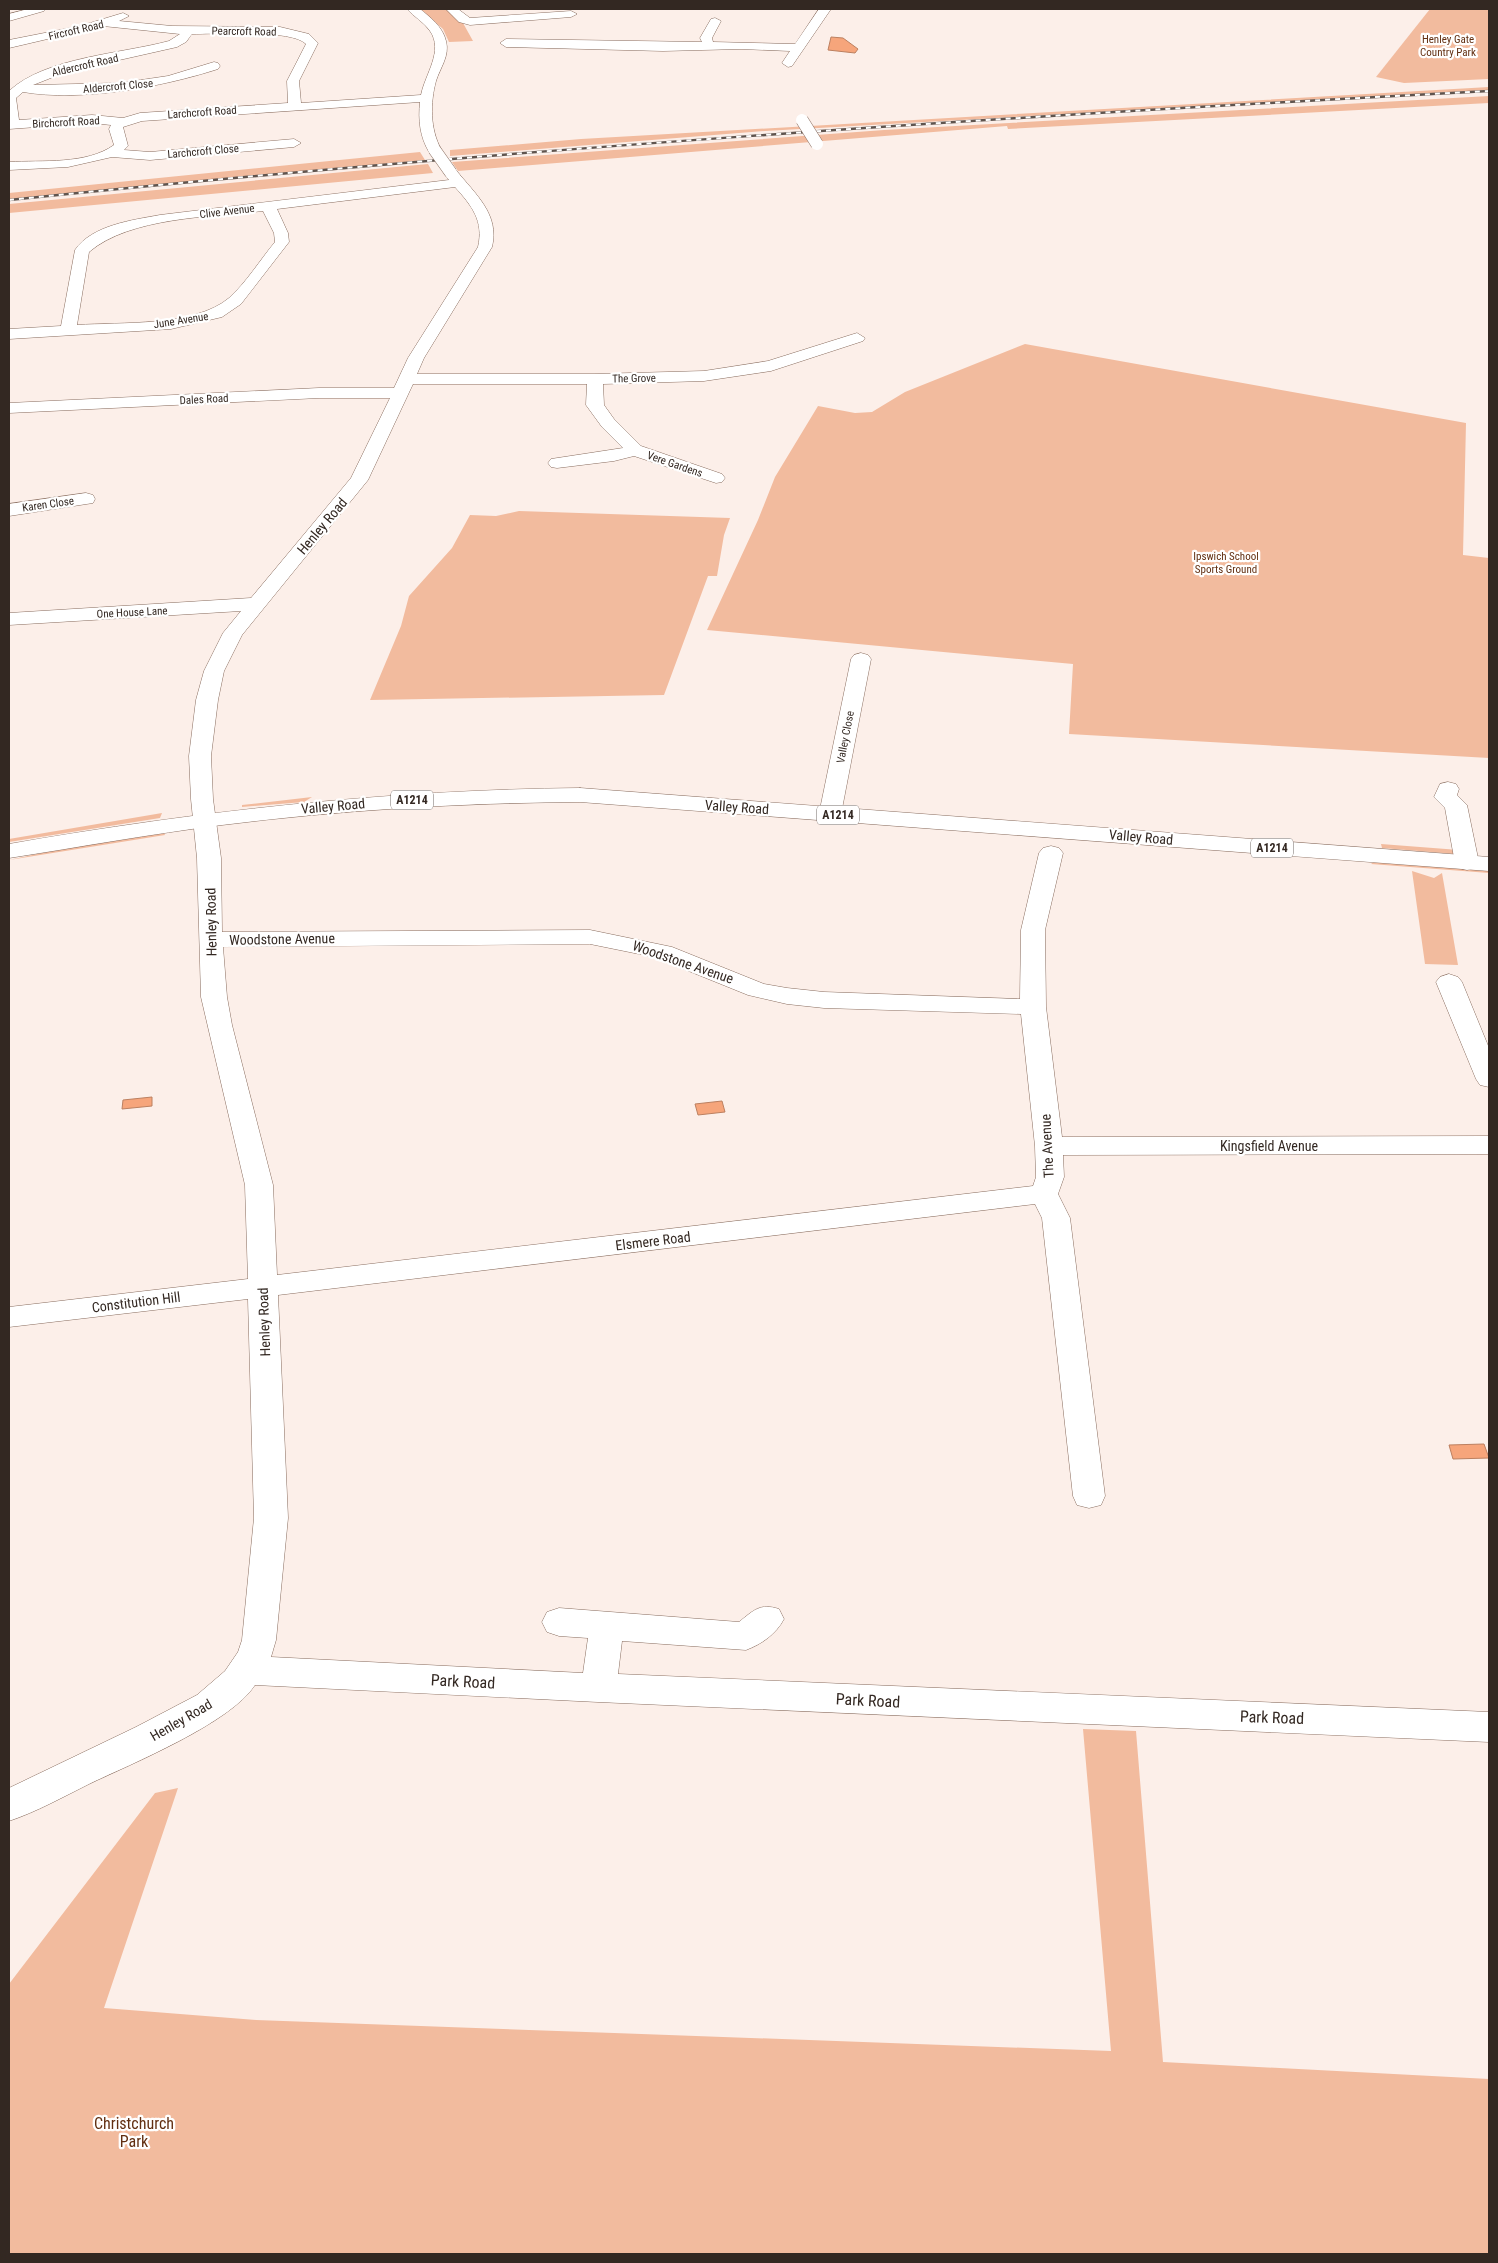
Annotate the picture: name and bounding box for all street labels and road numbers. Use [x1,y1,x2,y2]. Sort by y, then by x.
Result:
street label: Fircroft Road [47,18,105,43]
street label: Pearcroft Road [211,24,277,39]
street label: Aldercroft Road [51,52,120,79]
street label: Aldercroft Close [82,77,154,96]
street label: Larchcroft Road [167,104,237,121]
street label: Birchcroft Road [32,114,100,131]
street label: Larchcroft Close [167,142,239,161]
street label: Clive Avenue [199,202,255,221]
street label: June Avenue [153,310,209,331]
street label: The Grove [612,372,656,385]
street label: Dales Road [179,392,229,407]
street label: Vere Gardens [645,449,704,480]
street label: Karen Close [21,494,75,515]
street label: Henley Road [294,494,350,558]
street label: One House Lane [96,604,168,621]
street label: Valley Close [834,710,857,764]
road number: A1214 [391,790,433,810]
street label: Valley Road [300,795,366,817]
street label: Valley Road [704,797,770,817]
road number: A1214 [817,806,859,824]
street label: Valley Road [1108,826,1174,848]
road number: A1214 [1251,838,1293,858]
street label: Henley Road [202,887,220,957]
street label: Woodstone Avenue [229,930,335,948]
street label: Woodstone Avenue [630,937,736,987]
street label: The Avenue [1037,1113,1057,1178]
street label: Kingsfield Avenue [1220,1138,1318,1154]
street label: Elsmere Road [614,1228,692,1254]
street label: Henley Road [255,1287,273,1357]
street label: Constitution Hill [91,1289,181,1315]
street label: Park Road [430,1670,496,1693]
street label: Park Road [835,1689,901,1712]
street label: Henley Road [147,1696,215,1744]
street label: Park Road [1240,1707,1304,1728]

